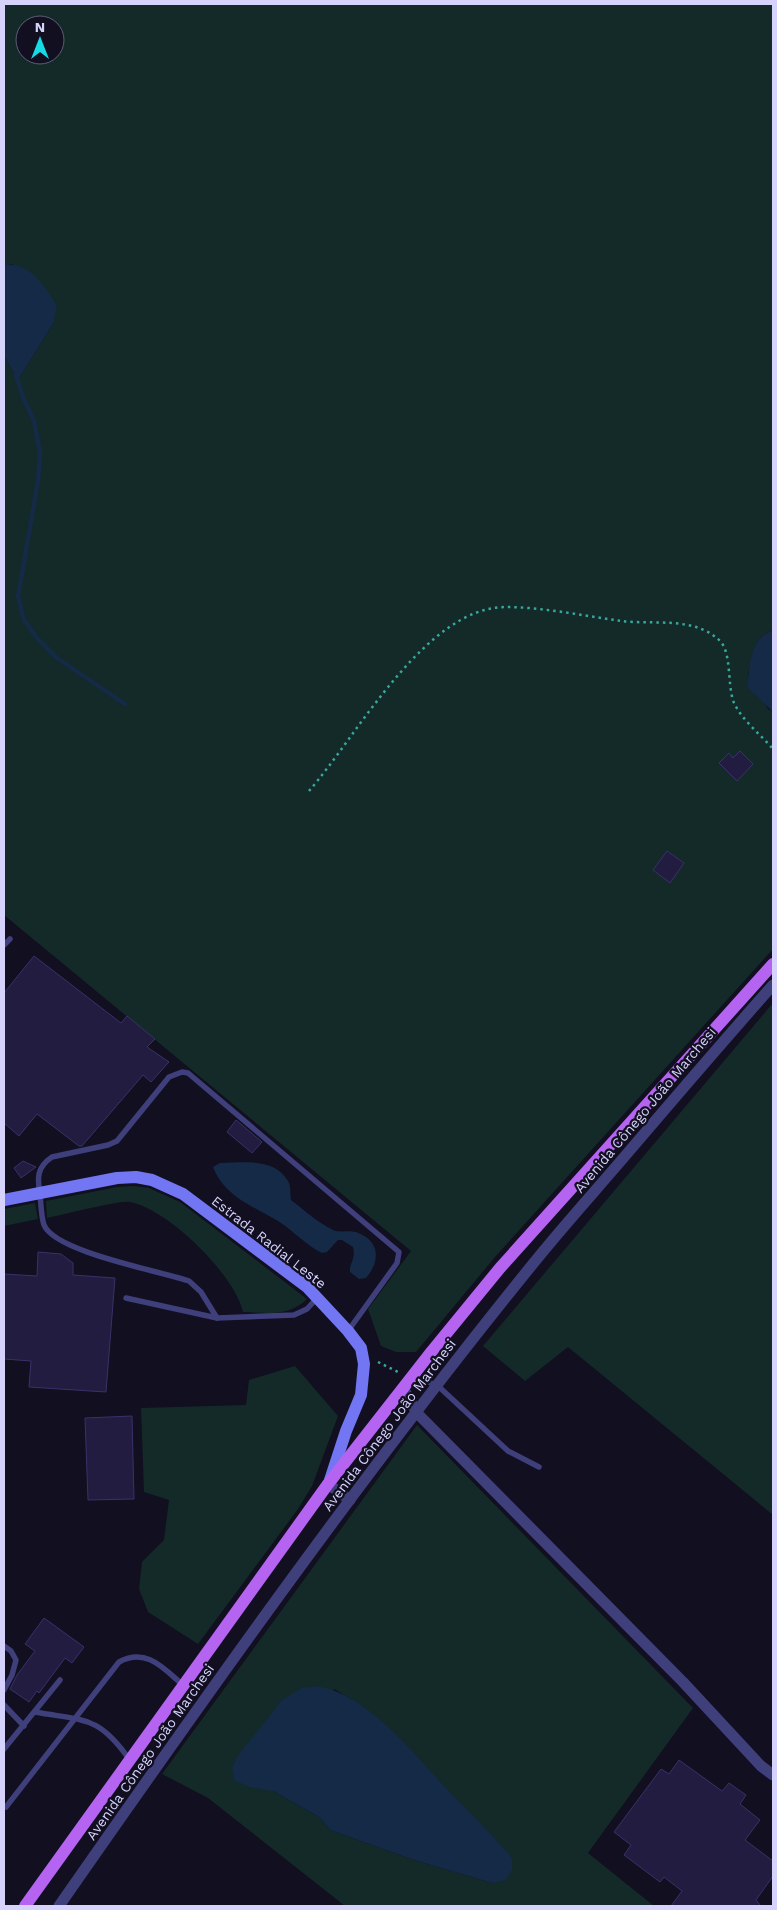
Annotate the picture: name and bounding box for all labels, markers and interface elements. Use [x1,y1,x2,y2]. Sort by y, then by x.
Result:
north arrow [15,15,65,65]
text: N [35,19,45,35]
street label: Avenida Cônego João Marchesi [571,1024,719,1196]
street label: Estrada Radial Leste [209,1192,329,1292]
street label: Avenida Cônego João Marchesi [319,1336,459,1514]
street label: Avenida Cônego João Marchesi [83,1661,217,1843]

